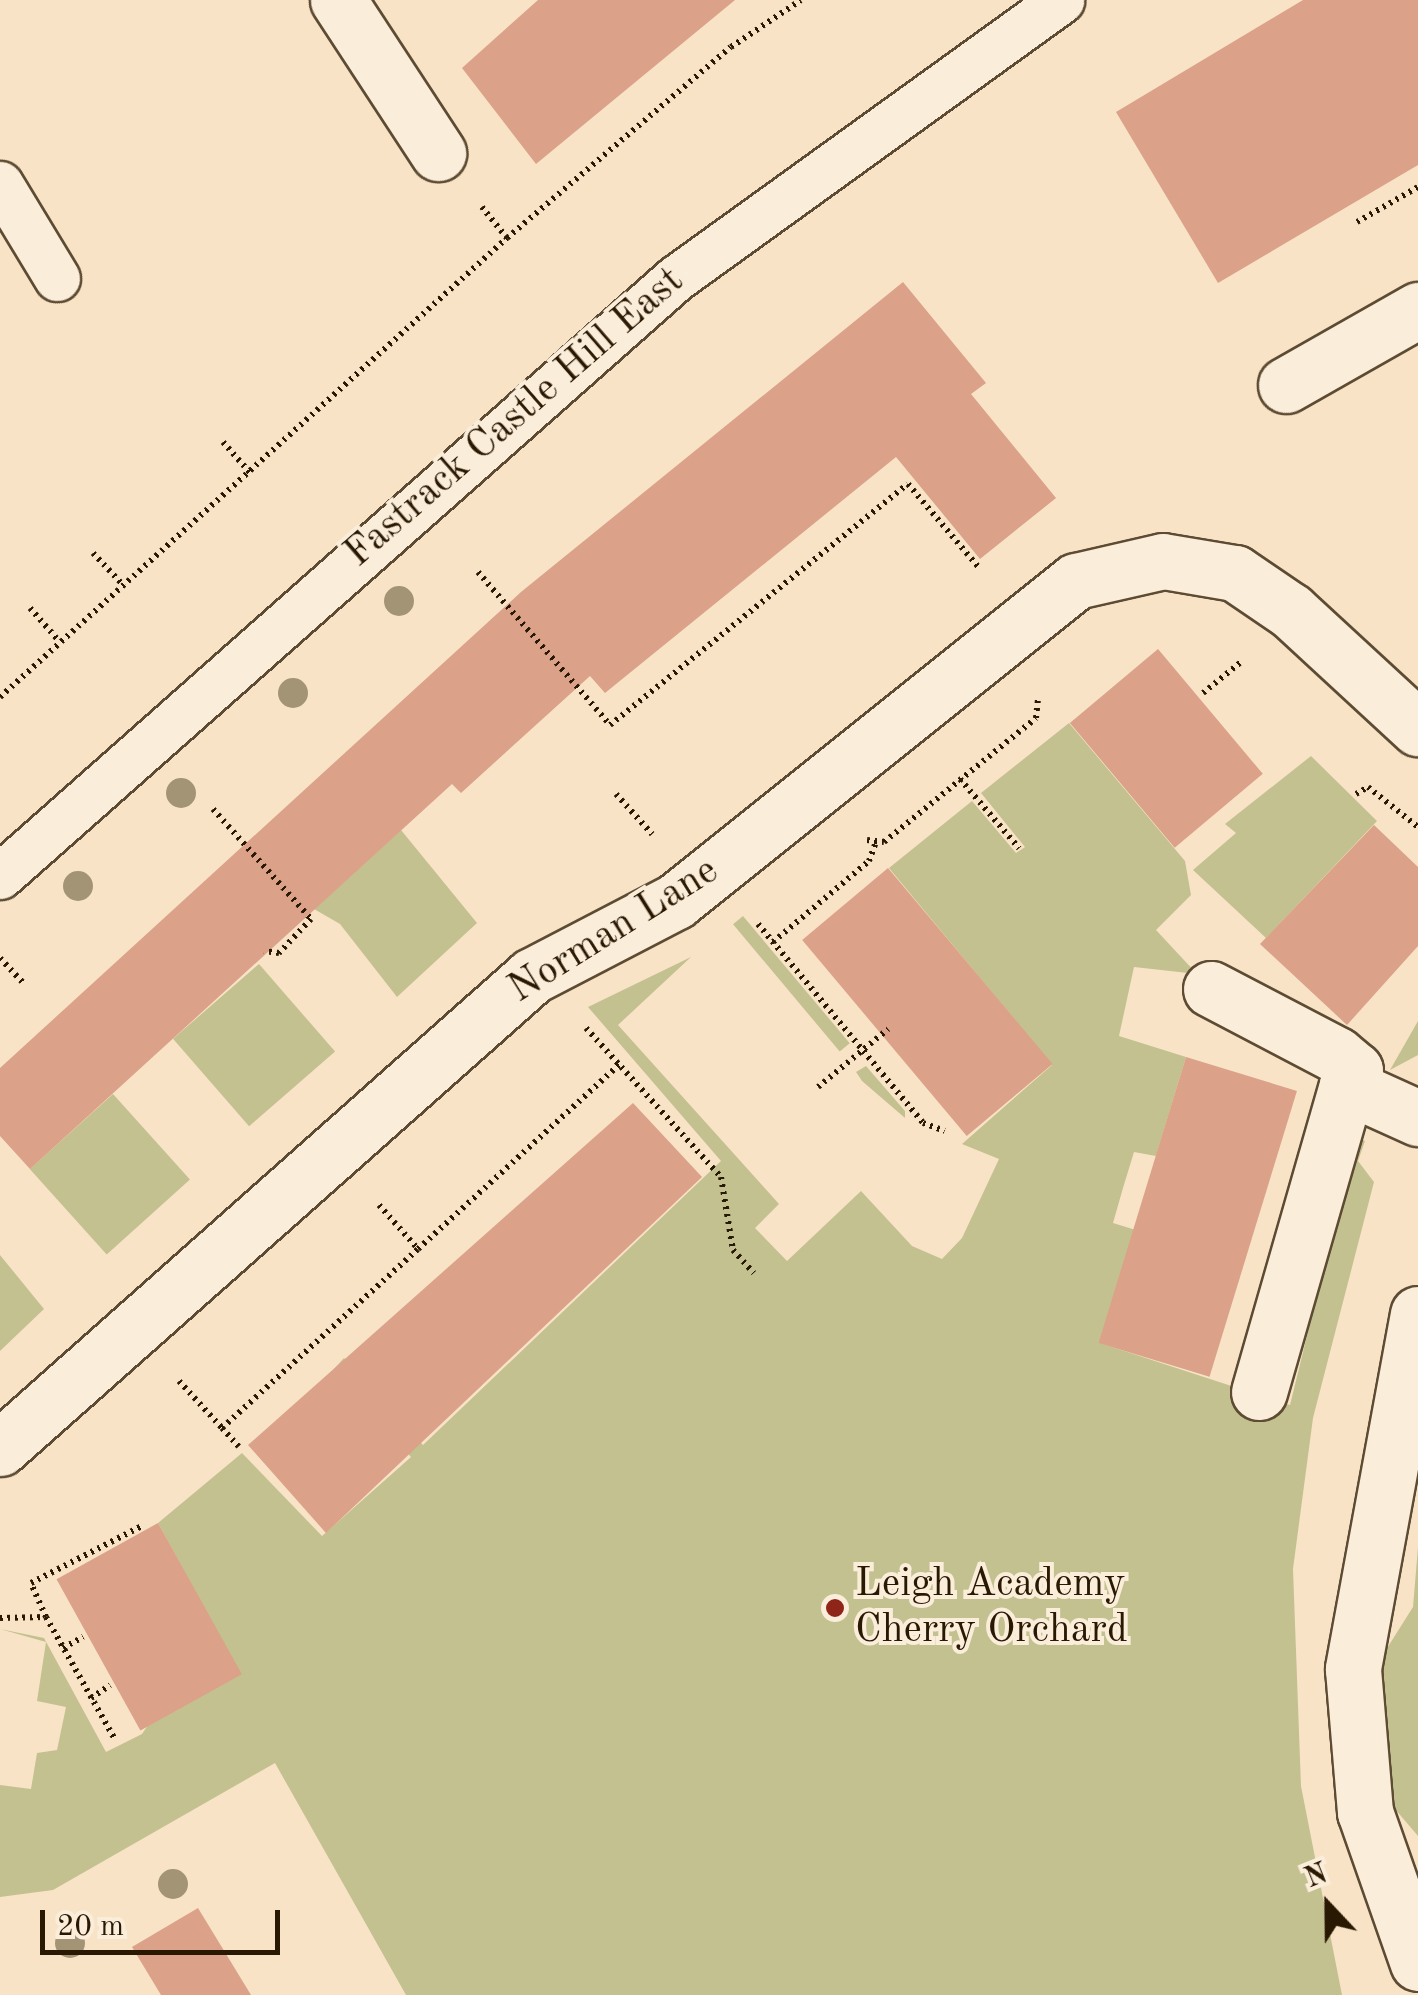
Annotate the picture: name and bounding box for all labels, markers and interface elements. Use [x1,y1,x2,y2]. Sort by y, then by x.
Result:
street label: Fastrack Castle Hill East [336,258,694,578]
street label: Norman Lane [500,848,728,1014]
place label: Leigh Academy Cherry Orchard [855,1561,1128,1655]
marker: Leigh Academy Cherry Orchard [824,1597,846,1619]
north arrow [1278,1855,1378,1955]
text: N [1302,1860,1332,1894]
scale bar [45,1890,285,1952]
text: 20 m [57,1912,124,1942]

